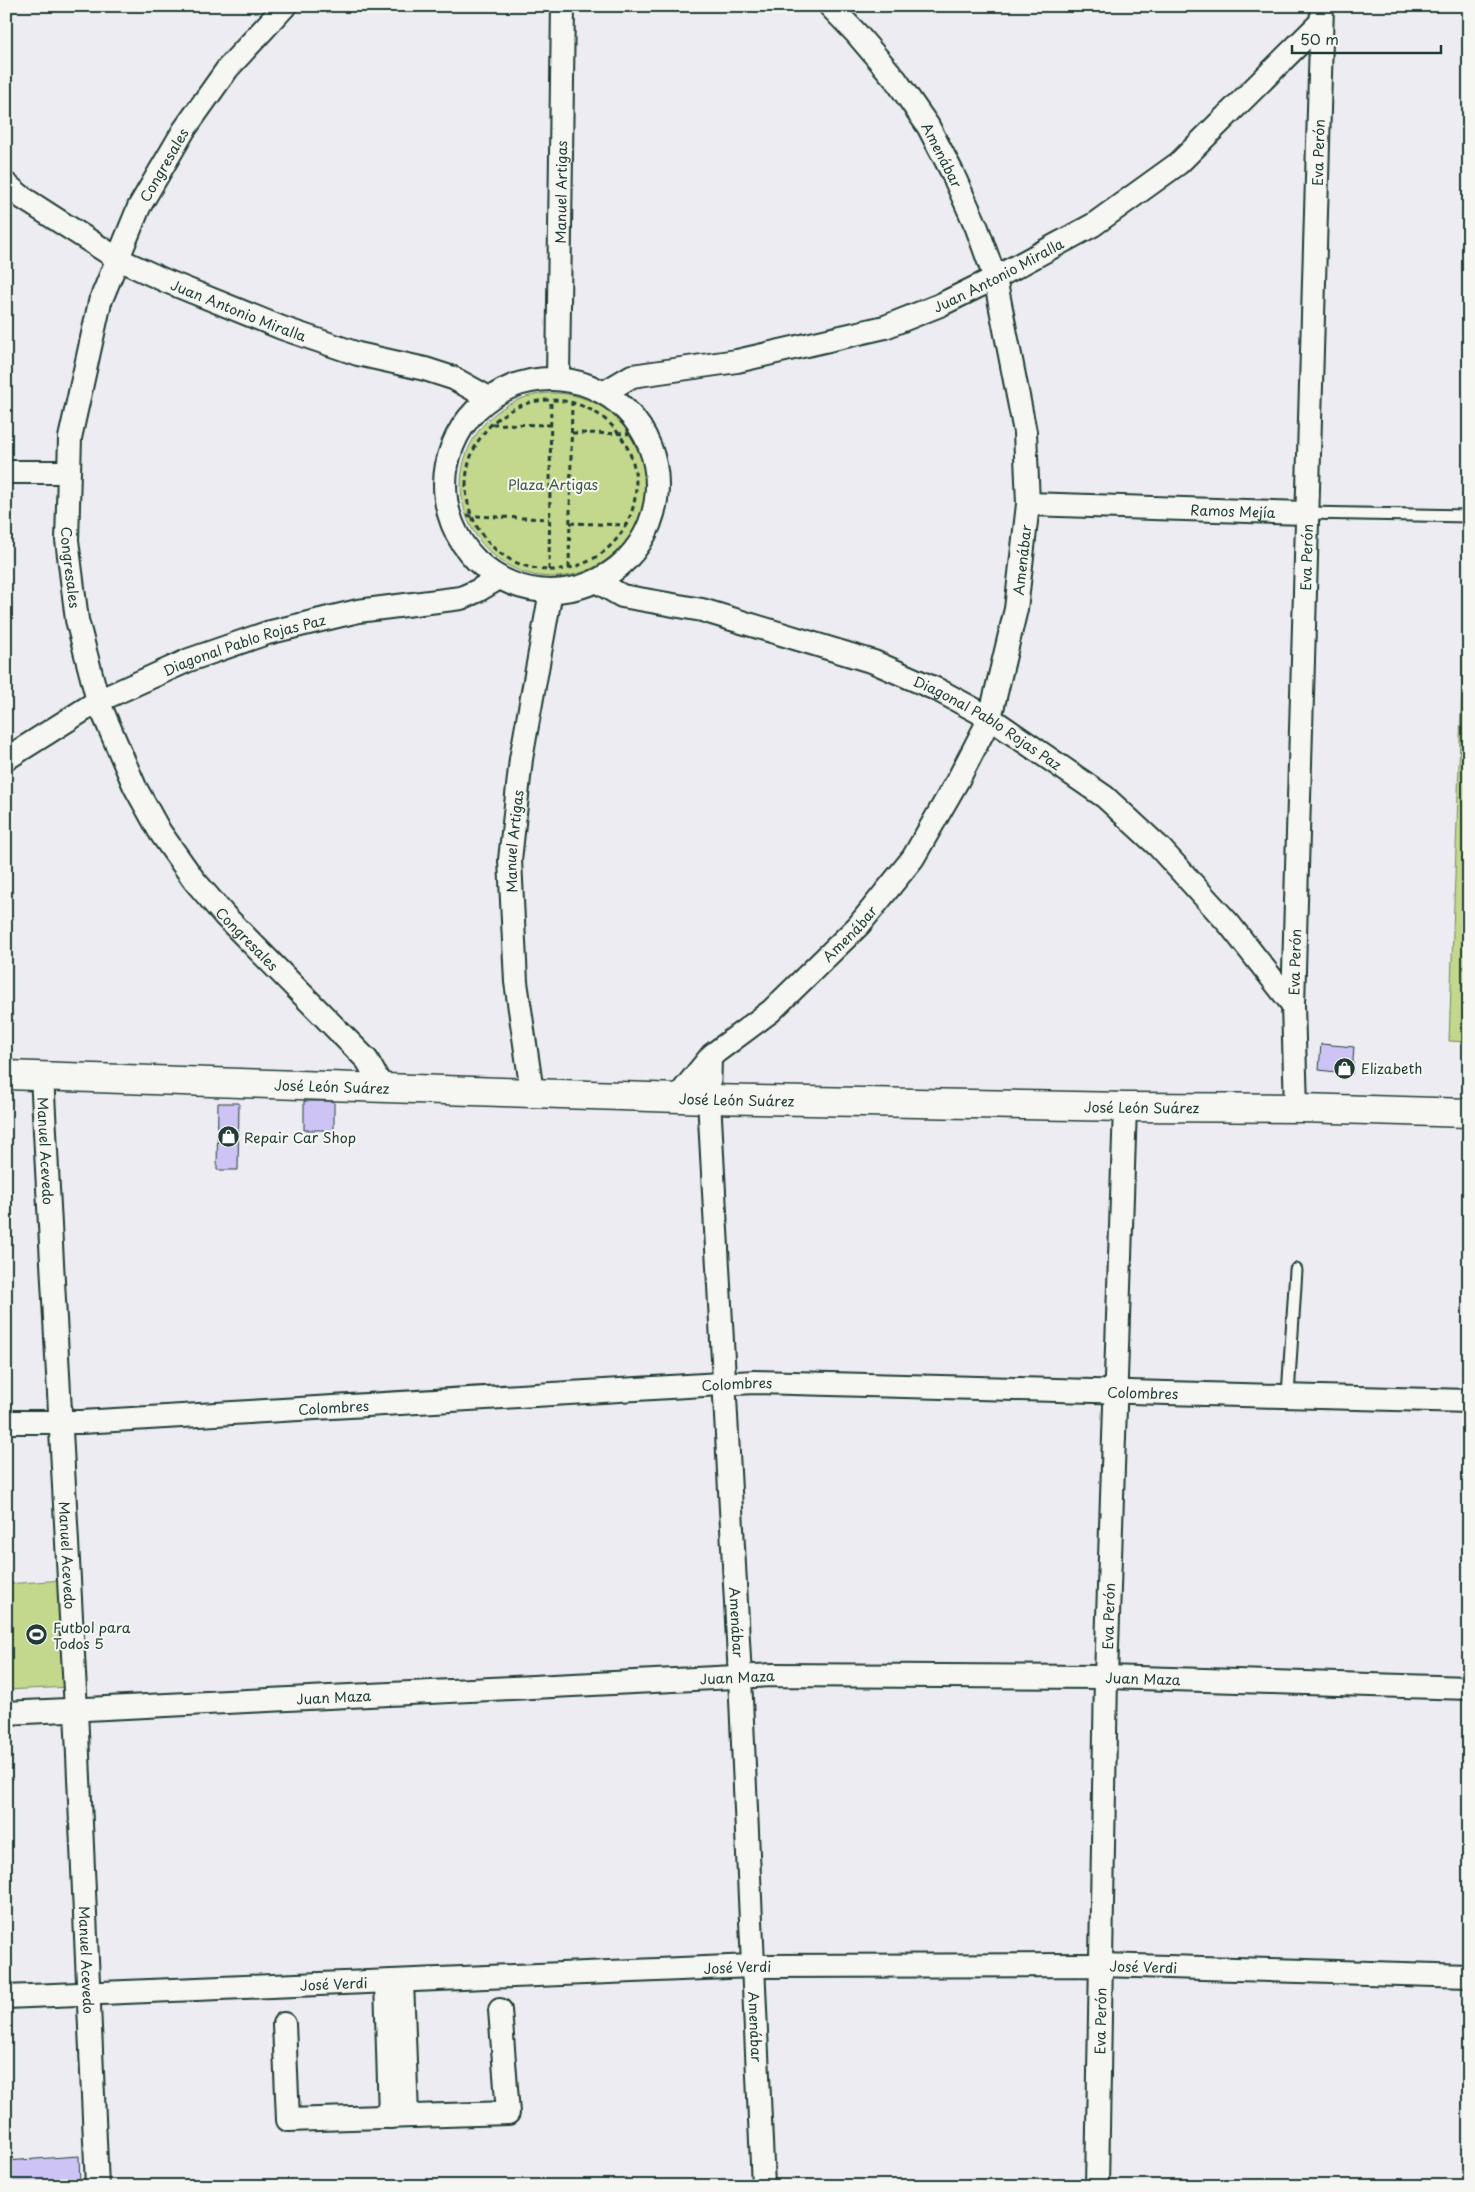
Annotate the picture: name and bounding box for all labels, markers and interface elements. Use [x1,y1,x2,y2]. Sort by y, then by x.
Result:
scale bar [1292,22,1441,54]
text: 50 m [1300,27,1339,50]
street label: Amenábar [917,119,968,192]
street label: Eva Perón [1306,119,1329,186]
street label: Congresales [134,124,194,206]
street label: Manuel Artigas [549,140,572,244]
street label: Juan Antonio Miralla [930,232,1067,317]
street label: Juan Antonio Miralla [168,274,309,346]
park label: Plaza Artigas [508,474,598,495]
street label: Ramos Mejía [1190,499,1276,523]
street label: Amenábar [1007,523,1036,596]
street label: Eva Perón [1295,524,1317,591]
street label: Congresales [56,526,86,609]
street label: Diagonal Pablo Rojas Paz [160,609,328,681]
street label: Diagonal Pablo Rojas Paz [910,670,1066,775]
street label: Manuel Artigas [499,789,528,893]
street label: Amenábar [817,900,882,966]
street label: Congresales [211,902,284,975]
street label: Eva Perón [1283,928,1306,996]
shop icon: Elizabeth [1333,1056,1357,1080]
place label: Elizabeth [1361,1058,1422,1079]
street label: José León Suárez [274,1074,390,1099]
street label: José León Suárez [679,1087,795,1111]
street label: Manuel Acevedo [33,1096,59,1206]
street label: José León Suárez [1084,1096,1200,1118]
shop icon: Repair Car Shop [216,1125,240,1149]
place label: Repair Car Shop [244,1127,356,1148]
street label: Colombres [701,1371,773,1396]
street label: Colombres [1107,1381,1178,1404]
street label: Colombres [297,1394,370,1420]
street label: Manuel Acevedo [54,1501,81,1610]
street label: Eva Perón [1096,1582,1120,1650]
street label: Amenábar [725,1586,749,1659]
place label: Futbol para Todos 5 [53,1617,131,1654]
sports icon: Futbol para Todos 5 [25,1623,49,1647]
street label: Juan Maza [699,1664,775,1689]
street label: Juan Maza [1105,1666,1181,1690]
street label: Juan Maza [296,1684,372,1709]
street label: Manuel Acevedo [74,1905,100,2014]
street label: José Verdi [703,1955,771,1979]
street label: José Verdi [1109,1955,1178,1978]
street label: José Verdi [299,1971,368,1995]
street label: Eva Perón [1089,1988,1111,2055]
street label: Amenábar [744,1991,768,2063]

